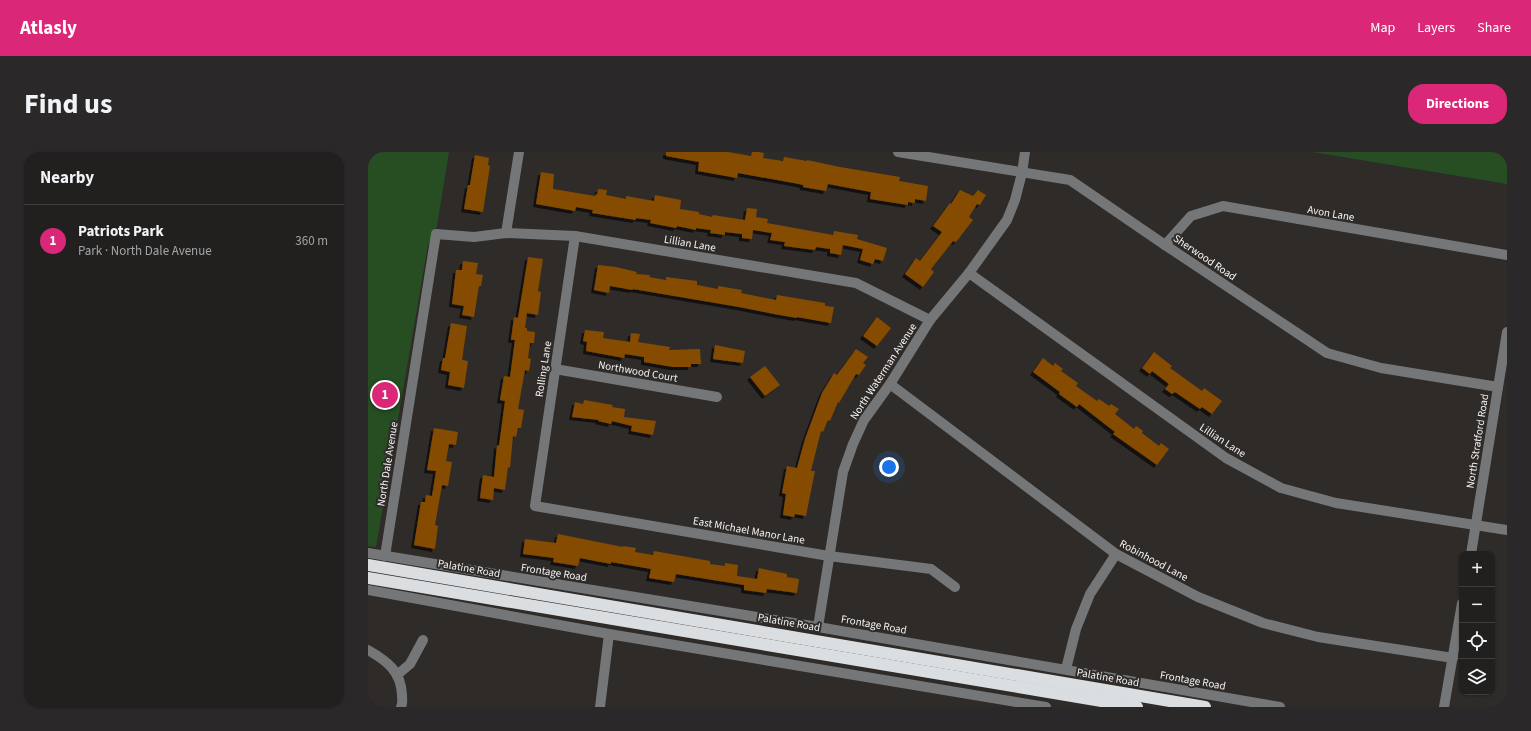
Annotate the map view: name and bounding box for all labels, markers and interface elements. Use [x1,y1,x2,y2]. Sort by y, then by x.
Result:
text: Atlasly [20,15,77,42]
text: Map [1370,18,1395,38]
text: Layers [1417,18,1455,38]
text: Share [1477,18,1511,38]
text: Find us [24,84,112,124]
button: Directions [1408,84,1507,124]
text: Nearby [40,166,94,190]
street label: Avon Lane [1306,202,1356,225]
text: Patriots Park [78,221,164,242]
street label: Sherwood Road [1170,231,1239,284]
text: 1 [50,232,56,250]
text: 360 m [295,232,328,250]
street label: Lillian Lane [663,232,718,256]
text: Park · North Dale Avenue [78,242,212,260]
street label: North Waterman Avenue [847,320,921,422]
street label: Rolling Lane [532,339,555,398]
street label: Northwood Court [597,357,679,386]
pin: 1 [372,380,398,410]
street label: North Stratford Road [1463,393,1492,489]
street label: North Dale Avenue [373,420,402,507]
street label: Lillian Lane [1197,420,1249,461]
your location [879,457,899,477]
street label: East Michael Manor Lane [692,513,807,548]
street label: Robinhood Lane [1117,536,1191,585]
map controls [1459,551,1495,695]
button: + [1459,551,1495,587]
street label: Palatine Road [436,556,501,581]
street label: Frontage Road [520,560,588,585]
button: − [1459,587,1495,623]
street label: Palatine Road [756,610,821,635]
street label: Frontage Road [840,611,908,638]
button: locate [1459,623,1495,659]
button: layers [1459,659,1495,695]
street label: Palatine Road [1075,665,1140,690]
street label: Frontage Road [1159,667,1227,694]

